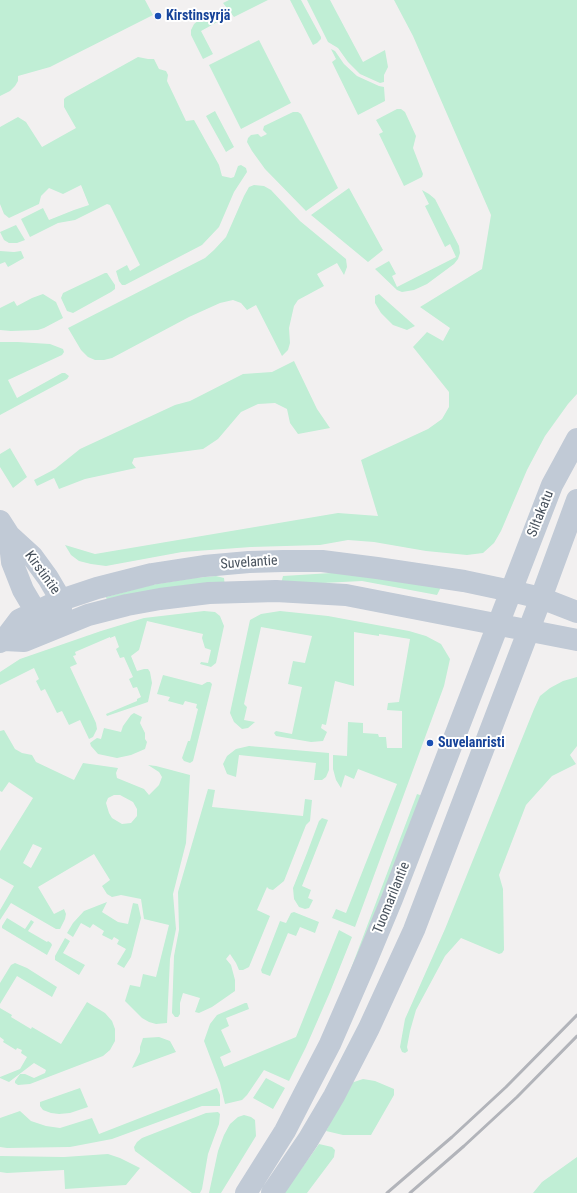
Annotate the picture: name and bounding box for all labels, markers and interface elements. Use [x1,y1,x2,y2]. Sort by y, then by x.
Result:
place label: Kirstinsyrjä [166,8,230,24]
marker: Kirstinsyrjä [153,11,163,21]
street label: Siltakatu [524,488,558,540]
street label: Kirstintie [21,548,63,598]
street label: Suvelantie [220,553,278,573]
place label: Suvelanristi [438,735,505,751]
marker: Suvelanristi [425,738,435,748]
street label: Tuomarilantie [370,860,414,936]

